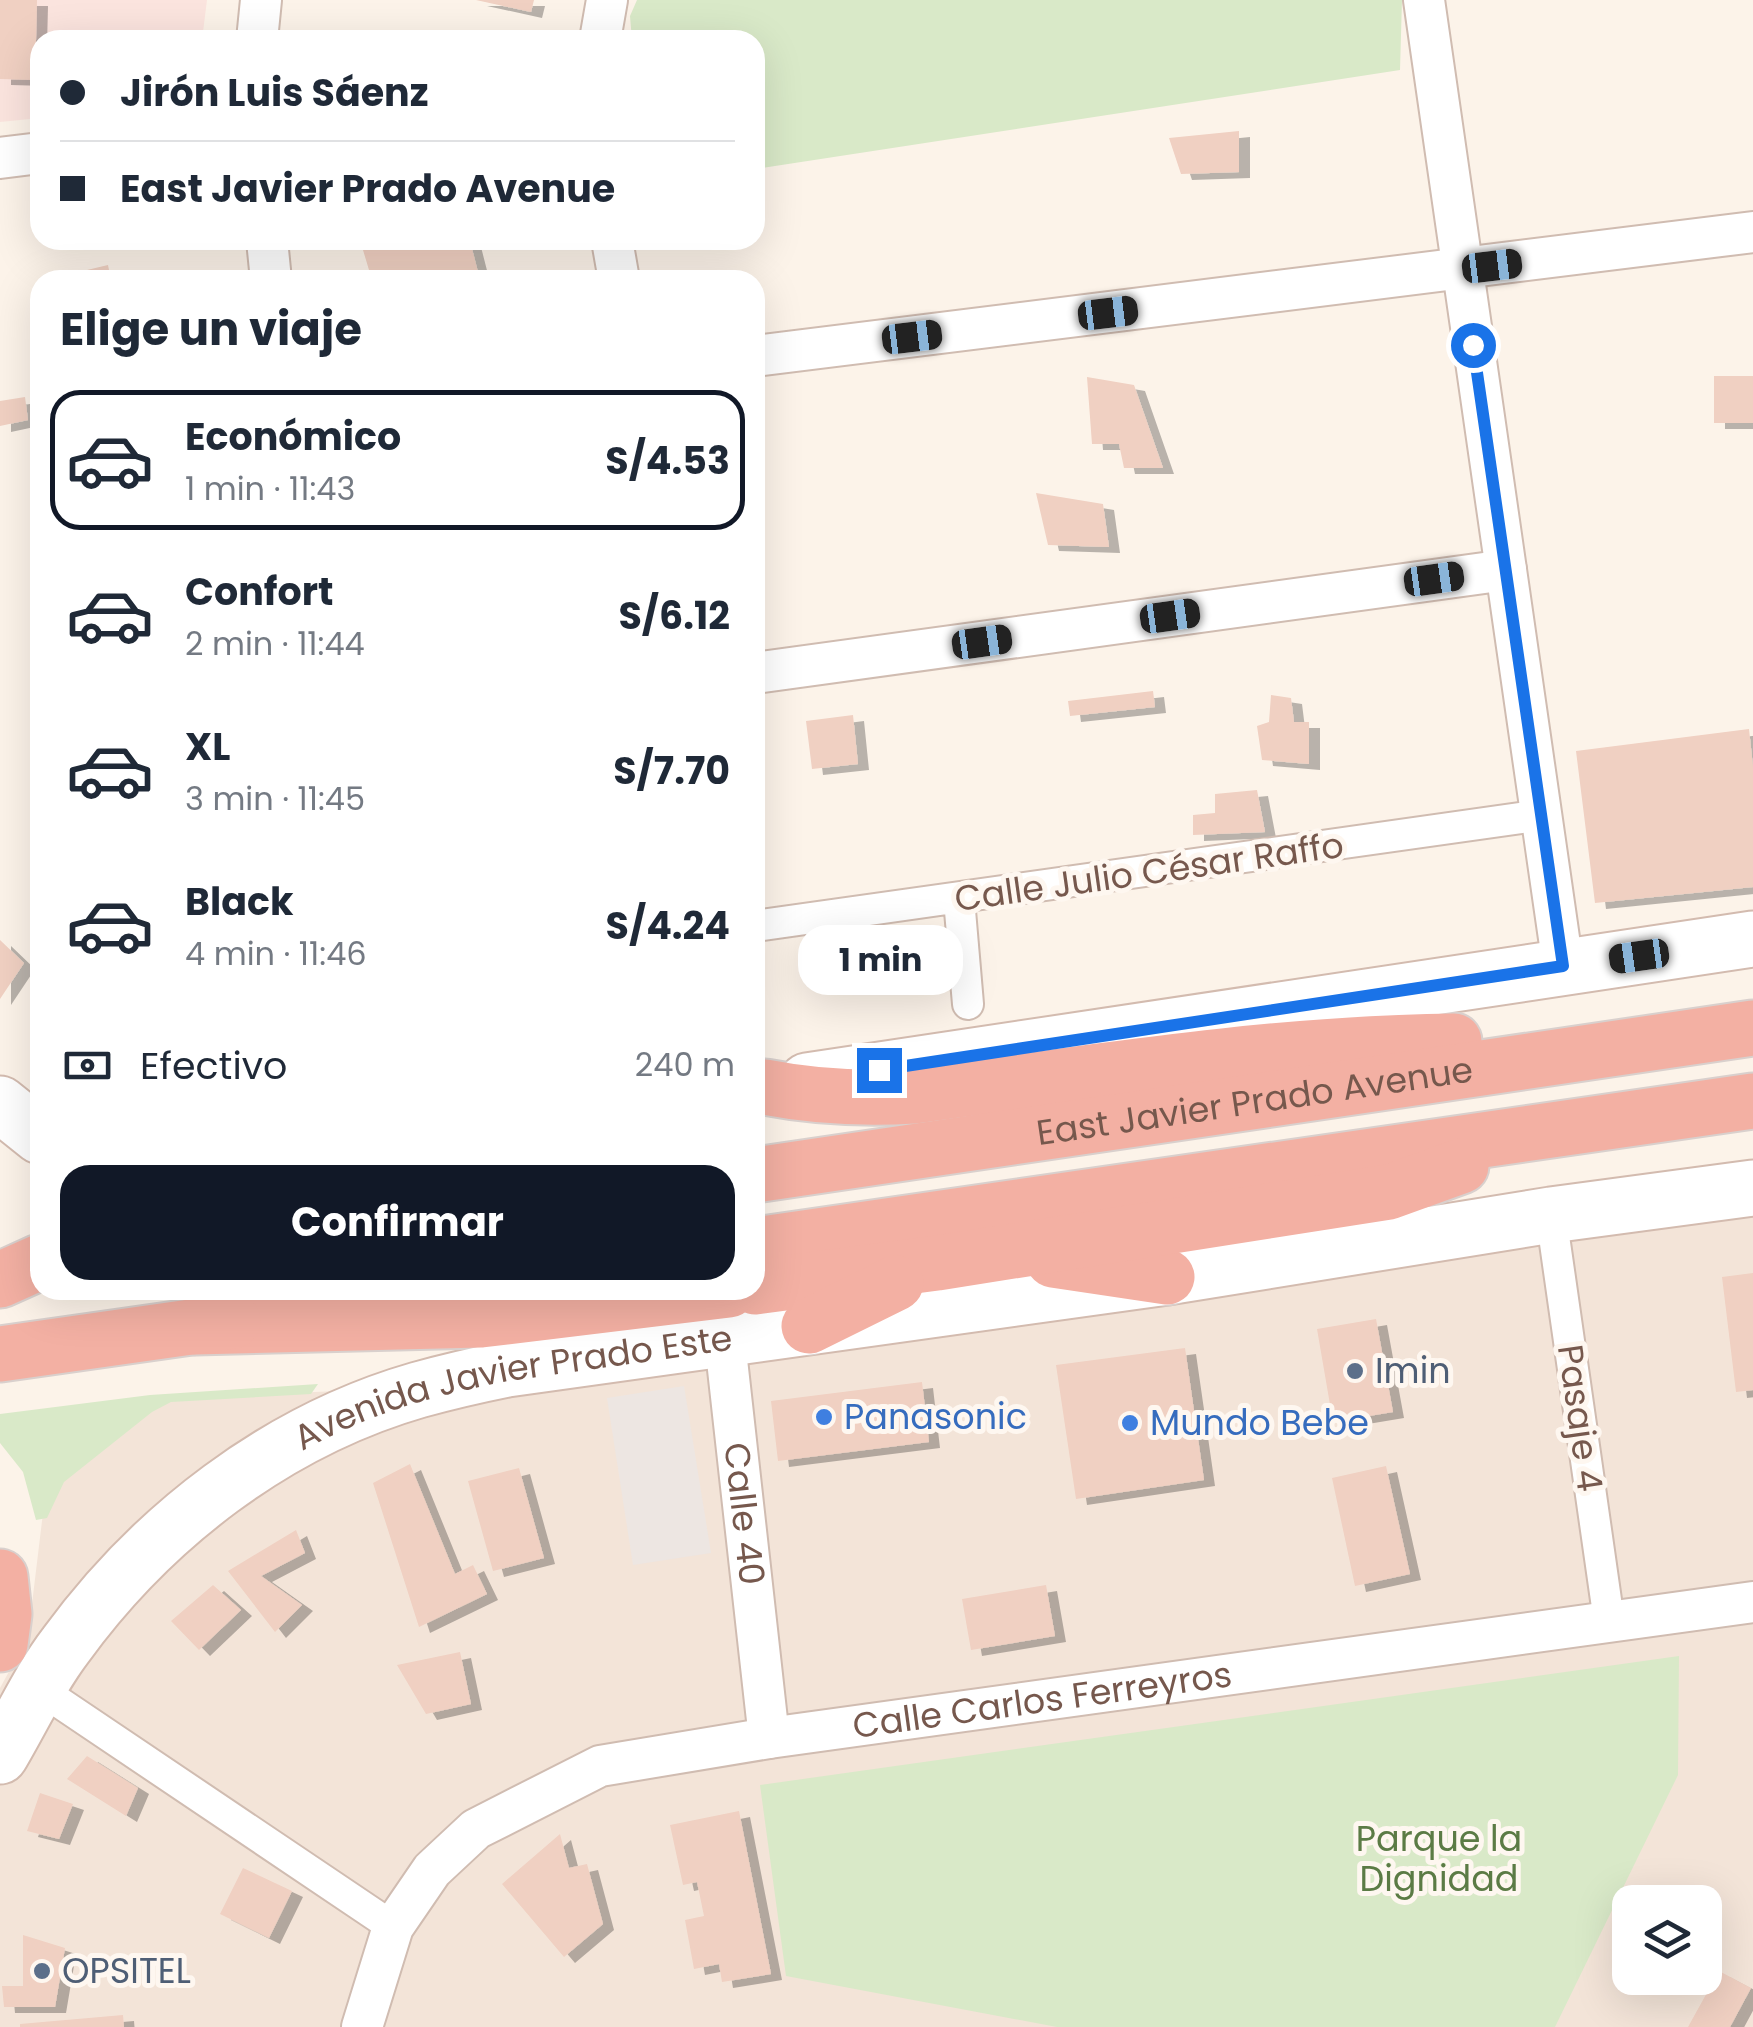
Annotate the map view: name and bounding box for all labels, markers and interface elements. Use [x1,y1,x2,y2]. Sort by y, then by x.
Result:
text: Jirón Luis Sáenz [120,66,429,119]
text: East Javier Prado Avenue [120,162,615,215]
car [1460,247,1524,285]
car [1076,294,1140,332]
text: Elige un viaje [60,298,362,361]
car [880,318,944,356]
route start [1451,323,1496,368]
text: Económico [185,410,401,463]
icon: car [65,415,155,505]
text: S/4.53 [605,434,730,487]
text: 1 min · 11:43 [185,466,355,511]
car [1402,560,1466,598]
text: Confort [185,565,333,618]
icon: car [65,570,155,660]
text: S/6.12 [619,589,730,642]
car [1138,597,1202,635]
text: 2 min · 11:44 [185,621,365,666]
car [950,623,1014,661]
text: XL [185,720,230,773]
icon: car [65,725,155,815]
text: S/7.70 [613,744,730,797]
text: 3 min · 11:45 [185,776,365,821]
street label: Calle Julio César Raffo [951,820,1347,923]
text: Black [185,875,294,928]
icon: car [65,880,155,970]
text: S/4.24 [606,899,730,952]
callout: 1 min [796,925,962,995]
text: 4 min · 11:46 [185,931,367,976]
text: 1 min [839,937,922,982]
car [1607,937,1671,975]
icon: cash [60,1038,115,1093]
text: Efectivo [140,1039,287,1092]
text: 240 m [635,1042,735,1087]
street label: East Javier Prado Avenue [1033,1045,1476,1157]
route end [857,1048,902,1093]
button: Confirmar [60,1165,735,1280]
street label: Avenida Javier Prado Este [285,1313,735,1462]
street label: Pasaje 4 [1546,1341,1615,1494]
place label: Imin [1375,1346,1451,1395]
marker: Imin [1344,1360,1366,1382]
place label: Panasonic [844,1392,1027,1441]
place label: Mundo Bebe [1150,1398,1369,1447]
marker: Panasonic [813,1406,835,1428]
marker: Mundo Bebe [1119,1412,1141,1434]
street label: Calle 40 [712,1440,777,1587]
street label: Calle Carlos Ferreyros [849,1649,1235,1750]
park label: Parque la Dignidad [1356,1814,1522,1903]
map controls [1612,1885,1722,1995]
button: layers [1612,1885,1722,1995]
place label: OPSITEL [62,1946,191,1995]
marker: OPSITEL [31,1960,53,1982]

